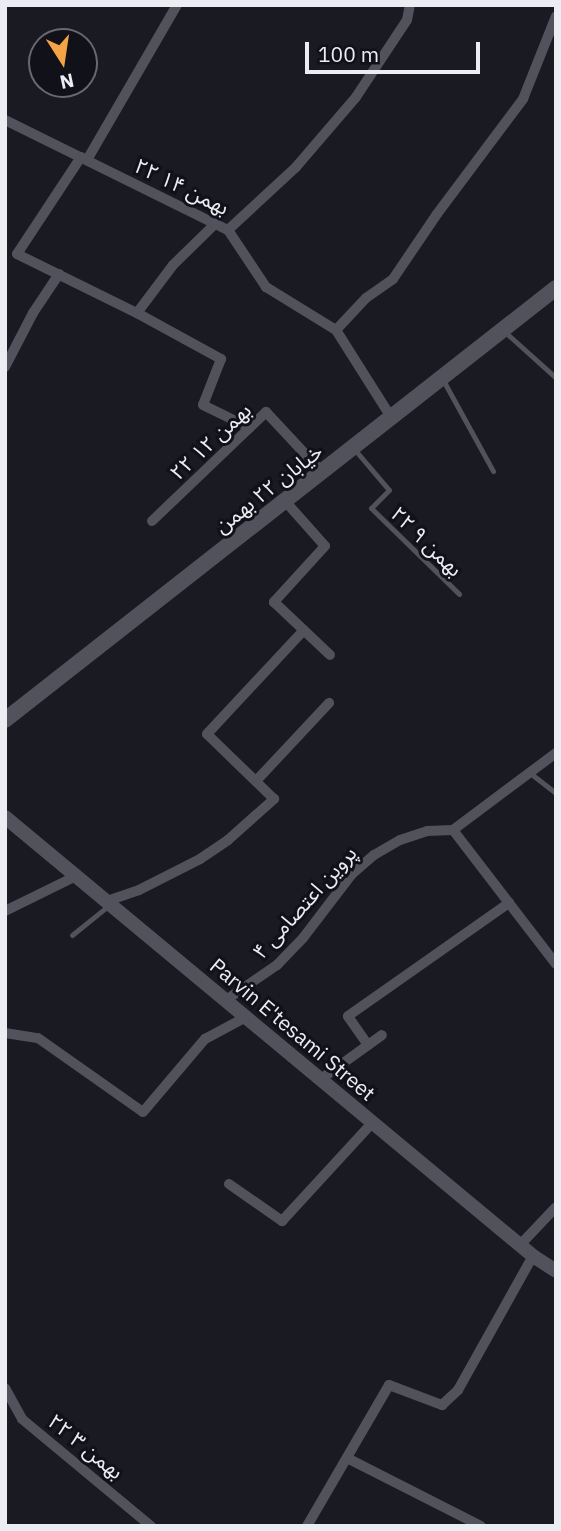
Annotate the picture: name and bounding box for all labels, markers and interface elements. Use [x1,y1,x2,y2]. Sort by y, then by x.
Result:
north arrow [28,28,98,98]
scale bar [309,28,484,72]
text: 100 m [318,40,379,68]
text: N [58,68,76,95]
street label: ۲۲ بهمن ۱۴ [131,152,233,220]
street label: ۲۲ بهمن ۱۲ [164,397,256,485]
street label: خیابان ۲۲ بهمن [209,438,327,538]
street label: ۲۲ بهمن ۹ [386,501,468,581]
street label: پروین اعتصامی ۴ [247,840,361,964]
street label: Parvin E'tesami Street [205,953,381,1105]
street label: ۲۲ بهمن ۳ [43,1408,129,1484]

